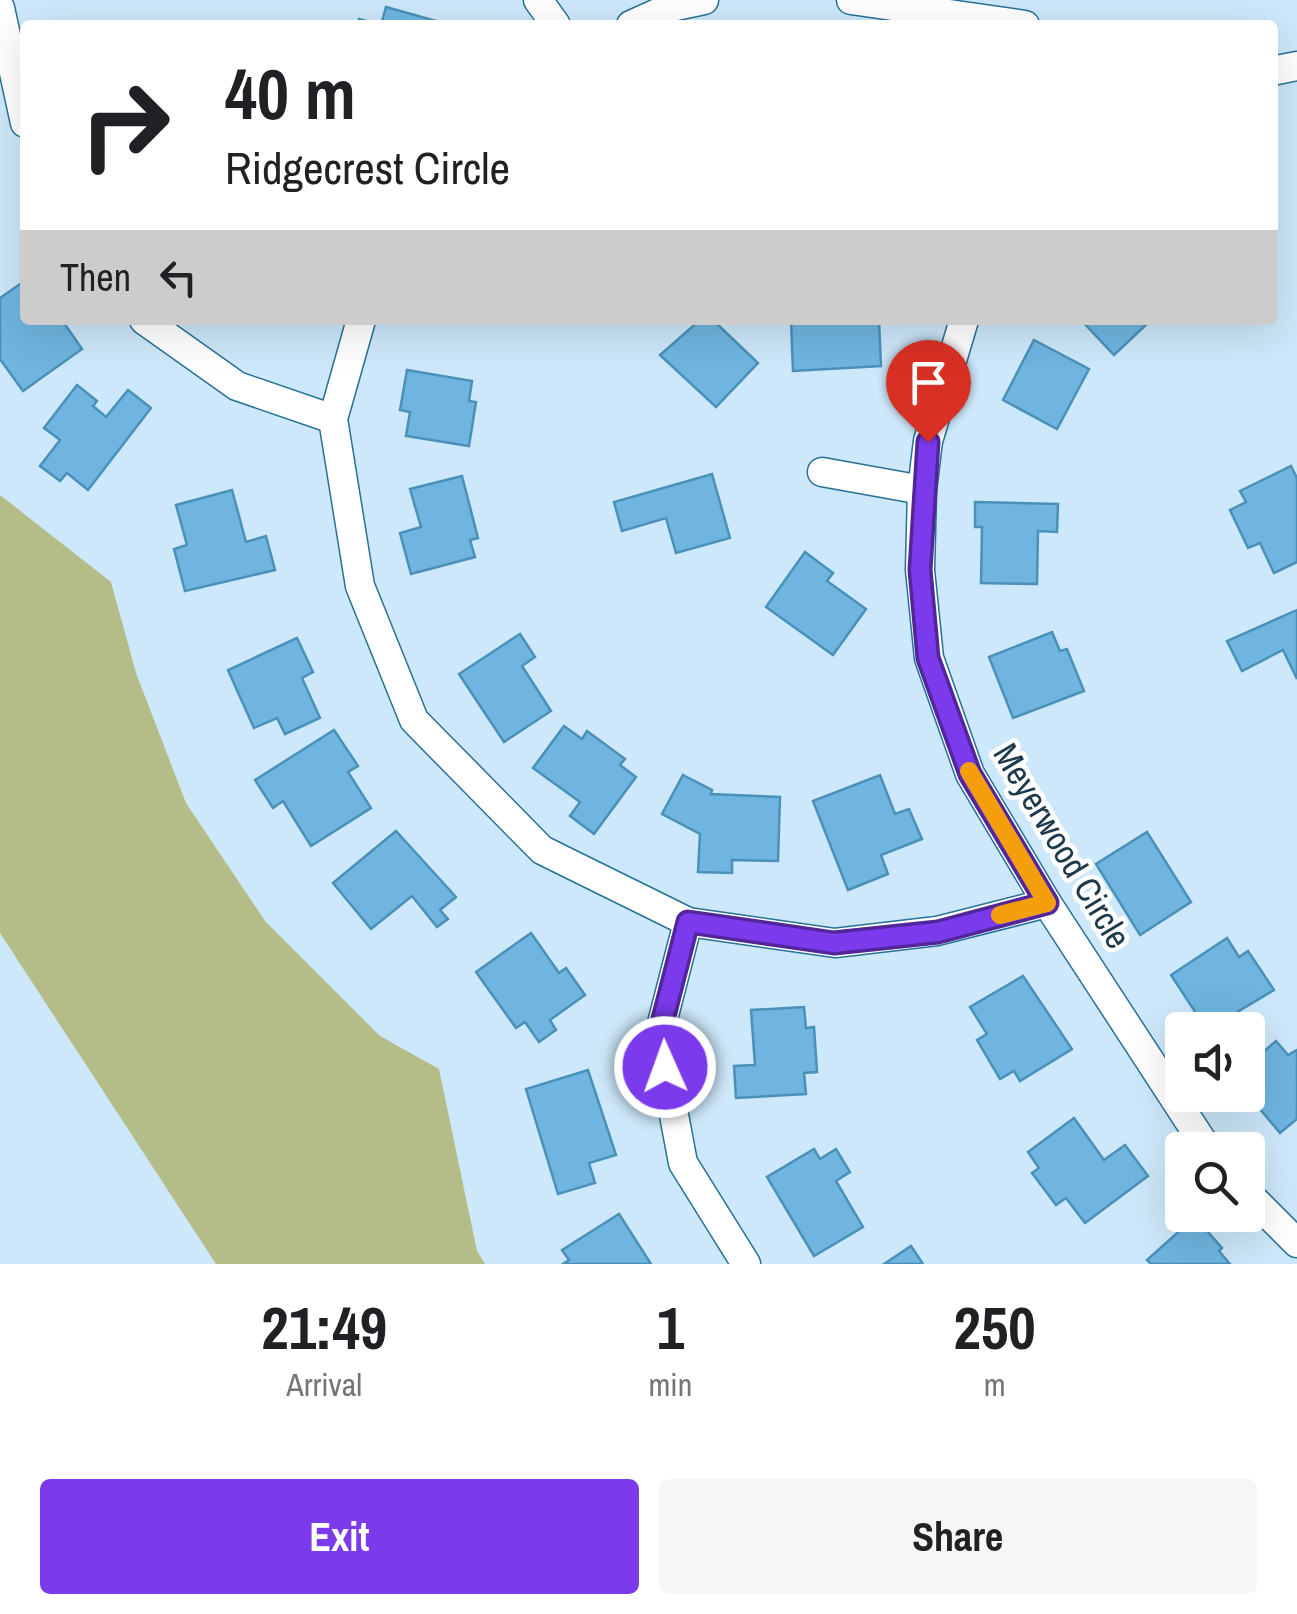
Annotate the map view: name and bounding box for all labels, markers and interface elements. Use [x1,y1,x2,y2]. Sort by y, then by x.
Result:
text: 40 m [225,47,356,141]
icon: right [60,60,190,190]
text: Ridgecrest Circle [225,137,510,198]
icon: left [151,250,206,305]
text: Then [60,252,131,303]
pin [886,340,971,443]
icon: arrive [901,355,956,410]
street label: Meyerwood Circle [983,735,1142,957]
map controls [1165,1012,1265,1232]
button: sound [1165,1012,1265,1112]
position arrow [613,1015,717,1119]
button: search [1165,1132,1265,1232]
text: 21:49 [261,1287,387,1368]
text: 1 [657,1287,684,1368]
text: 250 [954,1287,1036,1368]
text: Arrival [286,1363,362,1406]
text: min [648,1363,692,1406]
text: m [984,1363,1006,1406]
button: Exit [40,1479,639,1594]
button: Share [659,1479,1257,1594]

